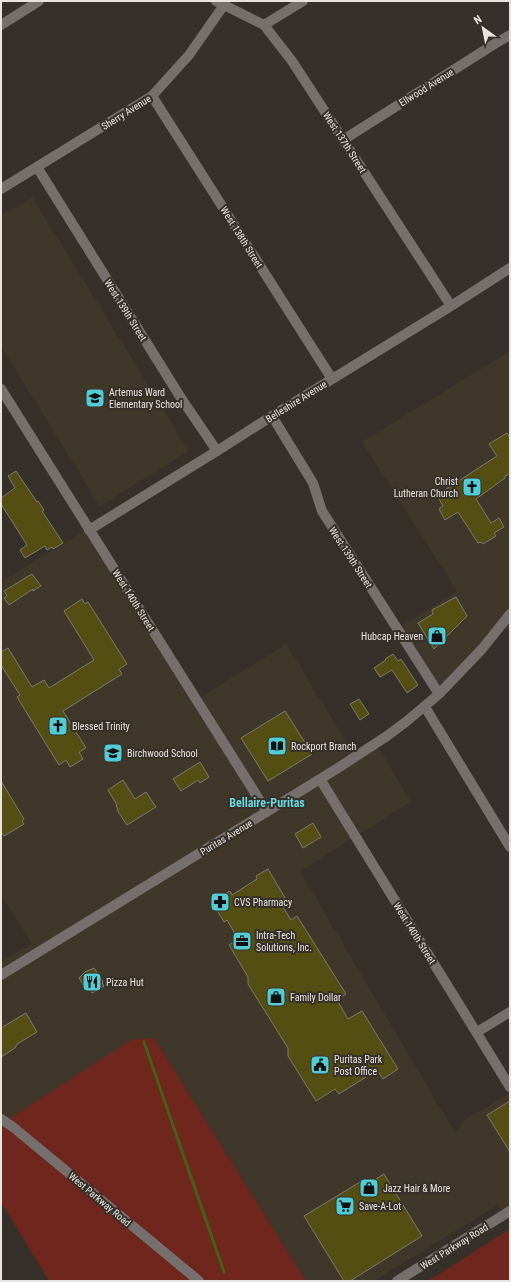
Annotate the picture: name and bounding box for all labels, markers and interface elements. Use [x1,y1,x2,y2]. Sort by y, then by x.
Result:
north arrow [463,8,503,48]
text: N [471,13,484,27]
street label: Ellwood Avenue [397,66,456,109]
street label: Sherry Avenue [100,93,153,132]
street label: West 137th Street [321,110,368,175]
street label: West 138th Street [218,205,265,270]
street label: West 139th Street [102,278,149,343]
street label: Belleshire Avenue [264,378,329,425]
school or university icon: Artemus Ward Elementary School [84,387,106,409]
place label: Artemus Ward Elementary School [109,387,182,410]
place label: Christ Lutheran Church [394,476,458,499]
church icon: Christ Lutheran Church [461,476,483,498]
street label: West 139th Street [327,525,374,590]
street label: West 140th Street [110,568,157,633]
shop icon: Hubcap Heaven [426,625,448,647]
place label: Hubcap Heaven [361,631,423,642]
church icon: Blessed Trinity [47,715,69,737]
place label: Blessed Trinity [72,721,130,732]
library icon: Rockport Branch [266,735,288,757]
place label: Rockport Branch [291,741,357,752]
school or university icon: Birchwood School [102,742,124,764]
place label: Birchwood School [127,748,198,759]
district label: Bellaire-Puritas [229,796,305,810]
street label: Puritas Avenue [198,817,255,857]
pharmacy icon: CVS Pharmacy [209,891,231,913]
place label: CVS Pharmacy [234,897,292,908]
street label: West 140th Street [391,901,438,966]
office icon: Intra-Tech Solutions, Inc. [231,930,253,952]
place label: Intra-Tech Solutions, Inc. [256,930,312,953]
restaurant icon: Pizza Hut [81,971,103,993]
place label: Pizza Hut [106,977,144,988]
shop icon: Family Dollar [265,986,287,1008]
place label: Family Dollar [290,992,341,1003]
public building icon: Puritas Park Post Office [309,1054,331,1076]
place label: Puritas Park Post Office [334,1054,383,1077]
street label: West Parkway Road [66,1170,133,1229]
shop icon: Jazz Hair & More [358,1177,380,1199]
place label: Jazz Hair & More [383,1183,451,1194]
supermarket icon: Save-A-Lot [334,1195,356,1217]
place label: Save-A-Lot [359,1201,401,1212]
street label: West Parkway Road [418,1221,490,1272]

